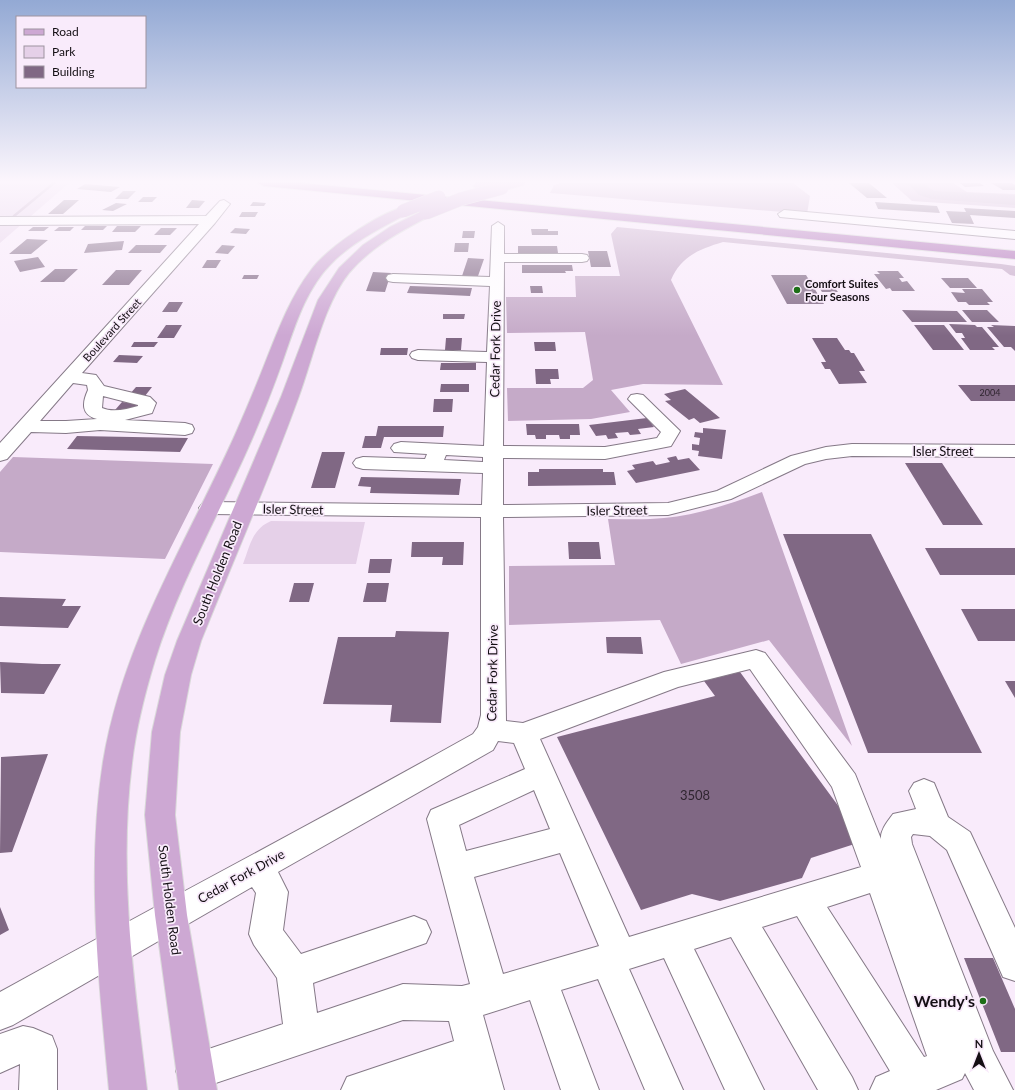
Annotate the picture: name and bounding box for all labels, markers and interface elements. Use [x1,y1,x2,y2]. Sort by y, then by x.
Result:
legend [16,16,146,88]
text: Road [52,24,79,39]
text: Park [52,44,76,59]
text: Building [52,64,95,79]
place label: Comfort Suites Four Seasons [805,277,878,303]
marker: Comfort Suites Four Seasons [792,285,802,295]
street label: Boulevard Street [80,295,143,364]
street label: Cedar Fork Drive [486,300,504,398]
house number: 2004 [980,387,1000,398]
street label: Isler Street [912,443,974,459]
street label: Isler Street [262,500,324,518]
street label: Isler Street [586,501,648,519]
street label: South Holden Road [189,519,245,627]
street label: Cedar Fork Drive [483,624,501,722]
house number: 3508 [680,787,710,803]
street label: South Holden Road [155,844,185,956]
street label: Cedar Fork Drive [195,845,287,906]
place label: Wendy's [914,991,975,1010]
marker: Wendy's [978,996,988,1006]
north arrow [959,1034,999,1074]
text: N [975,1037,983,1050]

